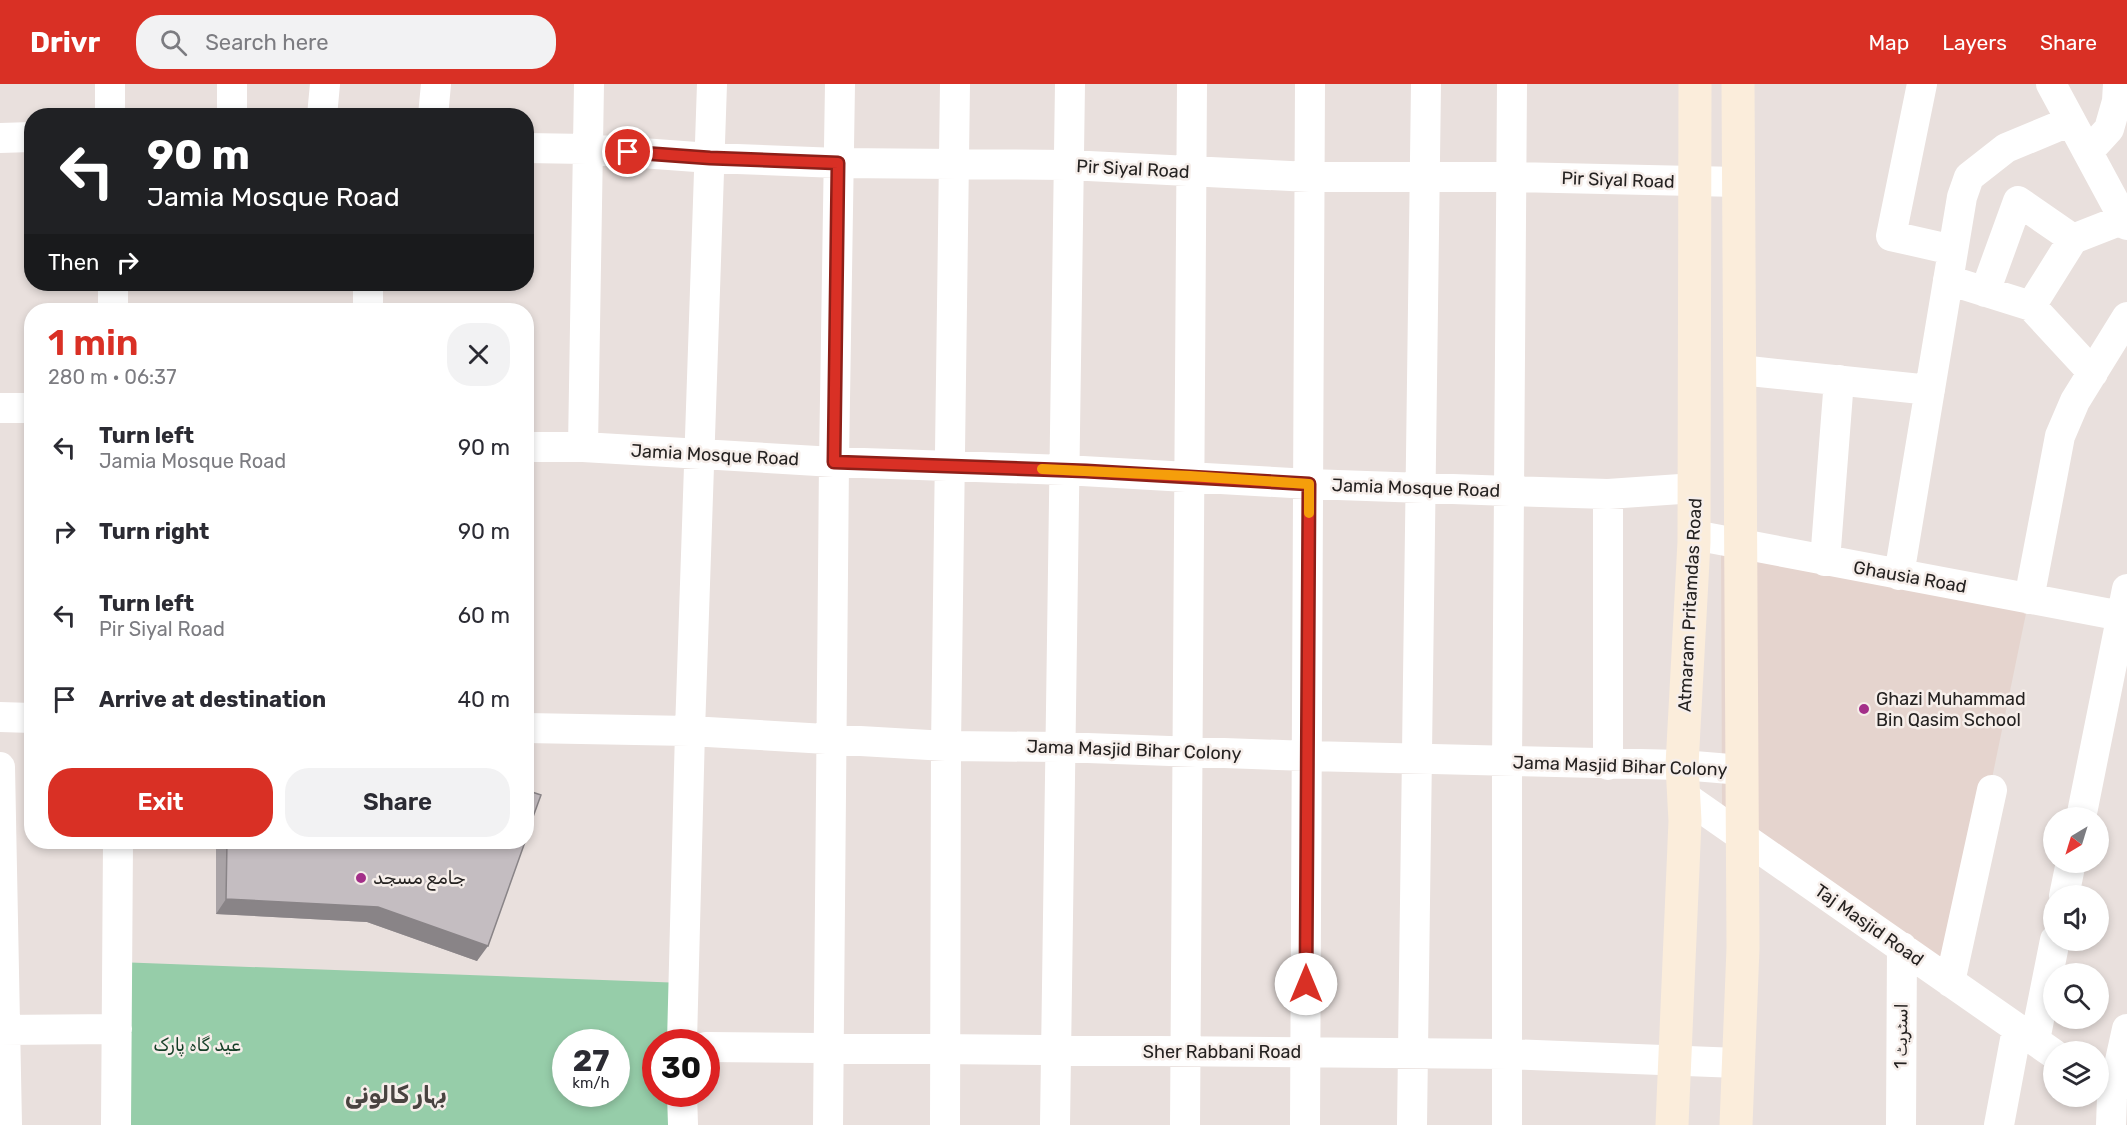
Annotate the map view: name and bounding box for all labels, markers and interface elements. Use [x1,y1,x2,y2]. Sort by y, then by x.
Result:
search box [136,15,556,69]
text: Drivr [30,26,100,59]
icon: search [157,26,190,59]
text: Search here [205,29,329,56]
text: Map [1868,30,1909,55]
text: Layers [1942,30,2007,55]
text: Share [2040,30,2097,55]
pin [602,126,653,177]
text: 90 m [147,130,250,180]
icon: left [48,132,126,210]
icon: arrive [611,135,644,168]
street label: Pir Siyal Road [1076,155,1190,183]
street label: Pir Siyal Road [1561,167,1675,193]
text: Jamia Mosque Road [147,181,400,213]
icon: right [111,246,144,279]
text: Then [48,249,99,276]
text: 1 min [48,321,139,364]
button: close [447,323,510,386]
text: 280 m · 06:37 [48,365,176,389]
text: Turn left [99,422,194,449]
icon: left [48,431,81,464]
text: 90 m [458,434,510,461]
street label: Jamia Mosque Road [630,440,800,470]
text: Jamia Mosque Road [99,449,286,473]
street label: Jamia Mosque Road [1331,474,1501,502]
street label: Atmaram Pritamdas Road [1673,497,1707,713]
icon: right [48,515,81,548]
text: Turn right [99,518,209,545]
text: 90 m [458,518,510,545]
street label: Ghausia Road [1852,556,1968,598]
text: Turn left [99,590,194,617]
icon: left [48,599,81,632]
text: 60 m [458,602,510,629]
text: Pir Siyal Road [99,617,225,641]
icon: arrive [48,683,81,716]
text: Arrive at destination [99,686,326,713]
text: 40 m [457,686,510,713]
place label: Ghazi Muhammad Bin Qasim School [1876,688,2026,731]
marker: Ghazi Muhammad Bin Qasim School [1857,702,1871,716]
street label: Jama Masjid Bihar Colony [1026,735,1242,765]
street label: Jama Masjid Bihar Colony [1512,751,1728,781]
button: Exit [48,768,273,837]
button: Share [285,768,510,837]
north arrow [2043,807,2109,873]
map controls [2043,807,2109,1107]
place label: جامع مسجد [373,867,465,891]
marker: جامع مسجد [354,871,368,885]
street label: Taj Masjid Road [1810,879,1928,971]
button: sound [2043,885,2109,951]
position arrow [1274,952,1338,1016]
button: search [2043,963,2109,1029]
street label: اسٹریٹ 1 [1889,1003,1913,1069]
speed limit sign: 30 [642,1029,720,1107]
park label: عید گاہ پارک [153,1034,241,1057]
street label: Sher Rabbani Road [1143,1041,1301,1063]
button: layers [2043,1041,2109,1107]
text: 27 [573,1043,609,1079]
text: km/h [572,1074,610,1092]
district label: بہار کالونی [345,1081,447,1109]

